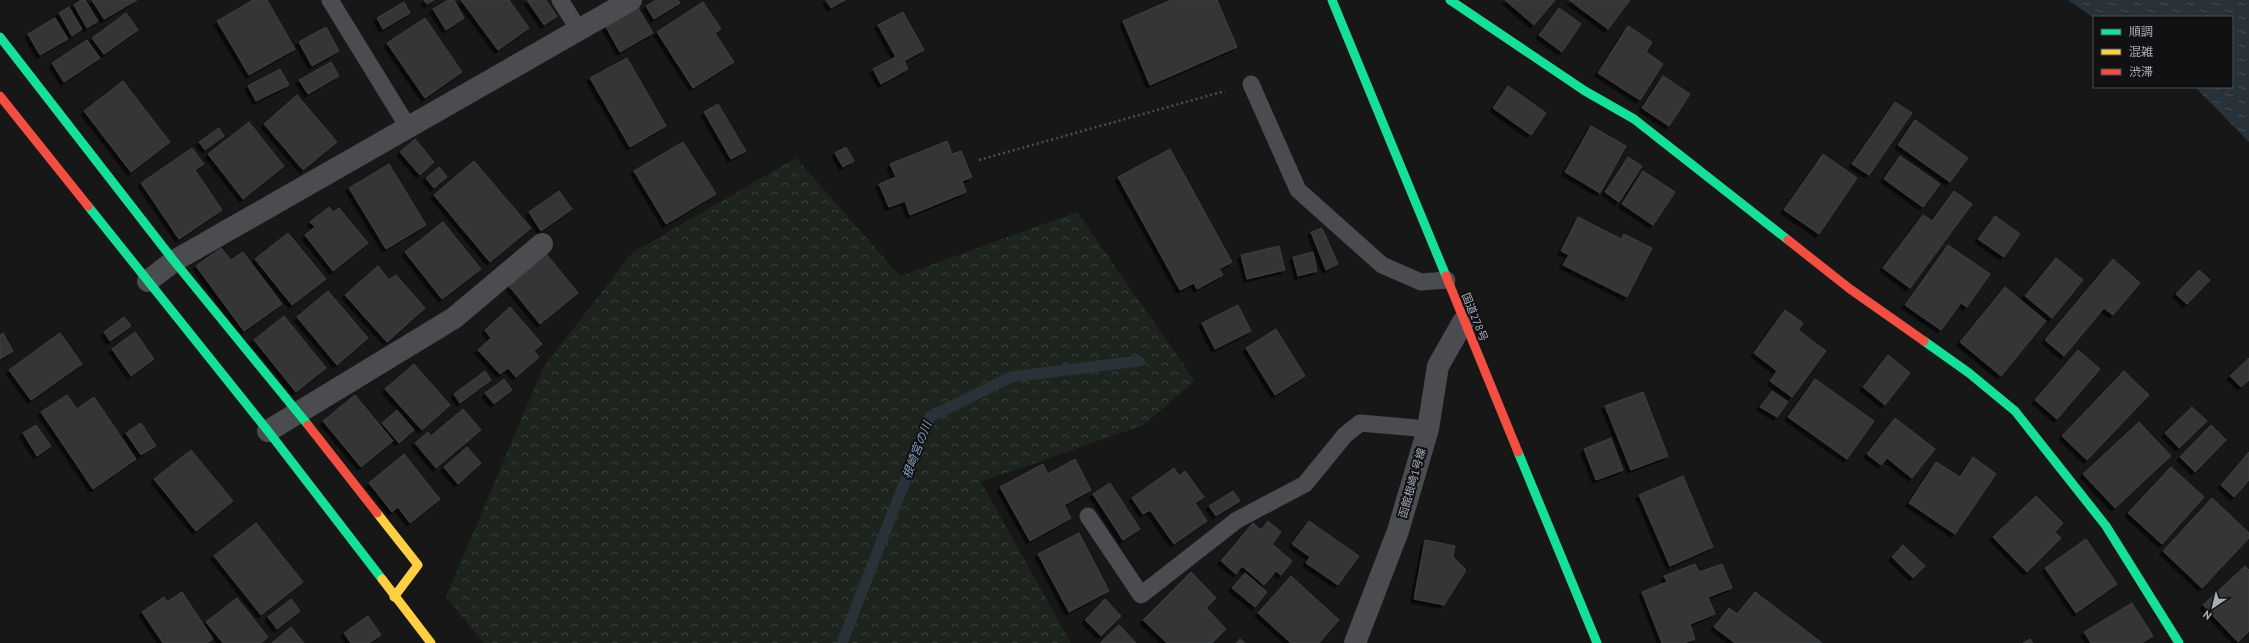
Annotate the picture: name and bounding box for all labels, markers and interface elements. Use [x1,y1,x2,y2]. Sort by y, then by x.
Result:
legend [2093,16,2233,88]
text: 順調 [2129,24,2153,39]
text: 混雑 [2129,44,2153,59]
text: 渋滞 [2129,64,2153,79]
street label: 国道278号 [1459,291,1491,343]
water label: 根崎宮の川 [899,417,935,481]
street label: 函館根崎1号線 [1395,446,1429,520]
north arrow [2193,587,2233,627]
text: N [2200,607,2214,623]

